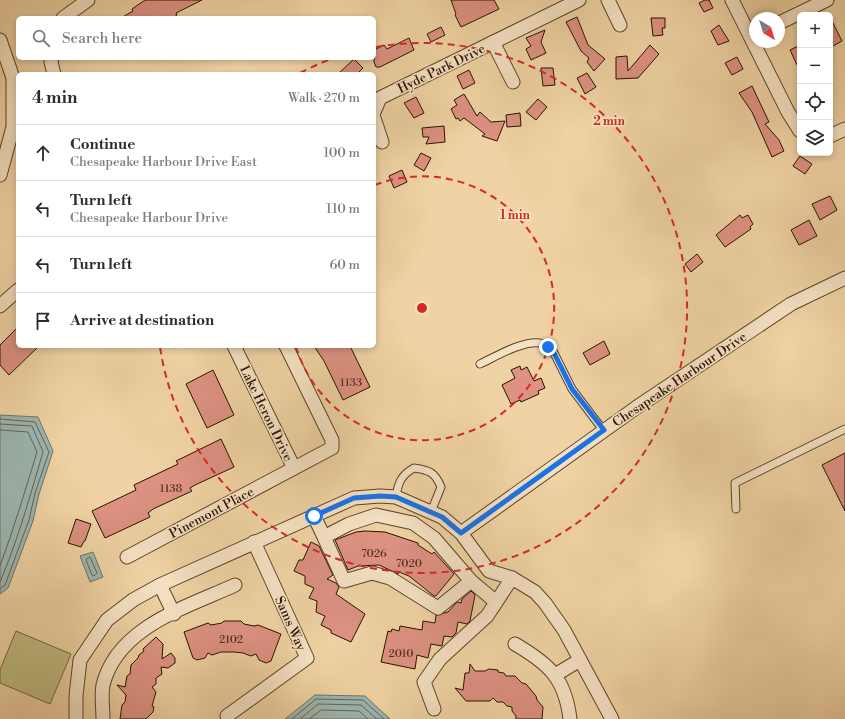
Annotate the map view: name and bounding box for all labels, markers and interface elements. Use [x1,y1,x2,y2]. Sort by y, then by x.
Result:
north arrow [749,12,785,48]
map controls [797,12,833,156]
button: + [797,12,833,48]
search box [16,16,376,60]
icon: search [30,27,52,49]
text: Search here [62,29,142,48]
street label: Hyde Park Drive [395,41,488,97]
button: − [797,48,833,84]
button: locate [797,84,833,120]
text: 4 min [32,87,77,109]
text: Walk · 270 m [288,90,360,106]
text: 2 min [593,114,625,129]
button: layers [797,120,833,156]
text: Continue [70,135,135,154]
icon: ahead [32,142,54,164]
text: 100 m [324,145,360,161]
text: Chesapeake Harbour Drive East [70,154,257,170]
text: Turn left [70,191,132,210]
icon: left [32,198,54,220]
text: 110 m [326,201,360,217]
text: 1 min [500,208,531,223]
text: Chesapeake Harbour Drive [70,210,228,226]
icon: left [32,254,54,276]
text: Turn left [70,255,132,274]
text: 60 m [329,257,360,273]
centre of rings [415,301,429,315]
icon: arrive [32,310,54,332]
text: Arrive at destination [70,311,214,330]
street label: Chesapeake Harbour Drive [610,329,750,431]
route end [539,338,557,356]
street label: Lake Heron Drive [236,363,296,464]
house number: 1133 [340,376,362,390]
house number: 1138 [160,482,183,496]
street label: Pinemont Place [166,484,257,542]
route start [305,507,323,525]
house number: 7026 [361,547,387,561]
house number: 7020 [396,557,422,571]
street label: Sams Way [271,594,309,654]
house number: 2102 [219,633,243,647]
house number: 2010 [389,647,413,661]

